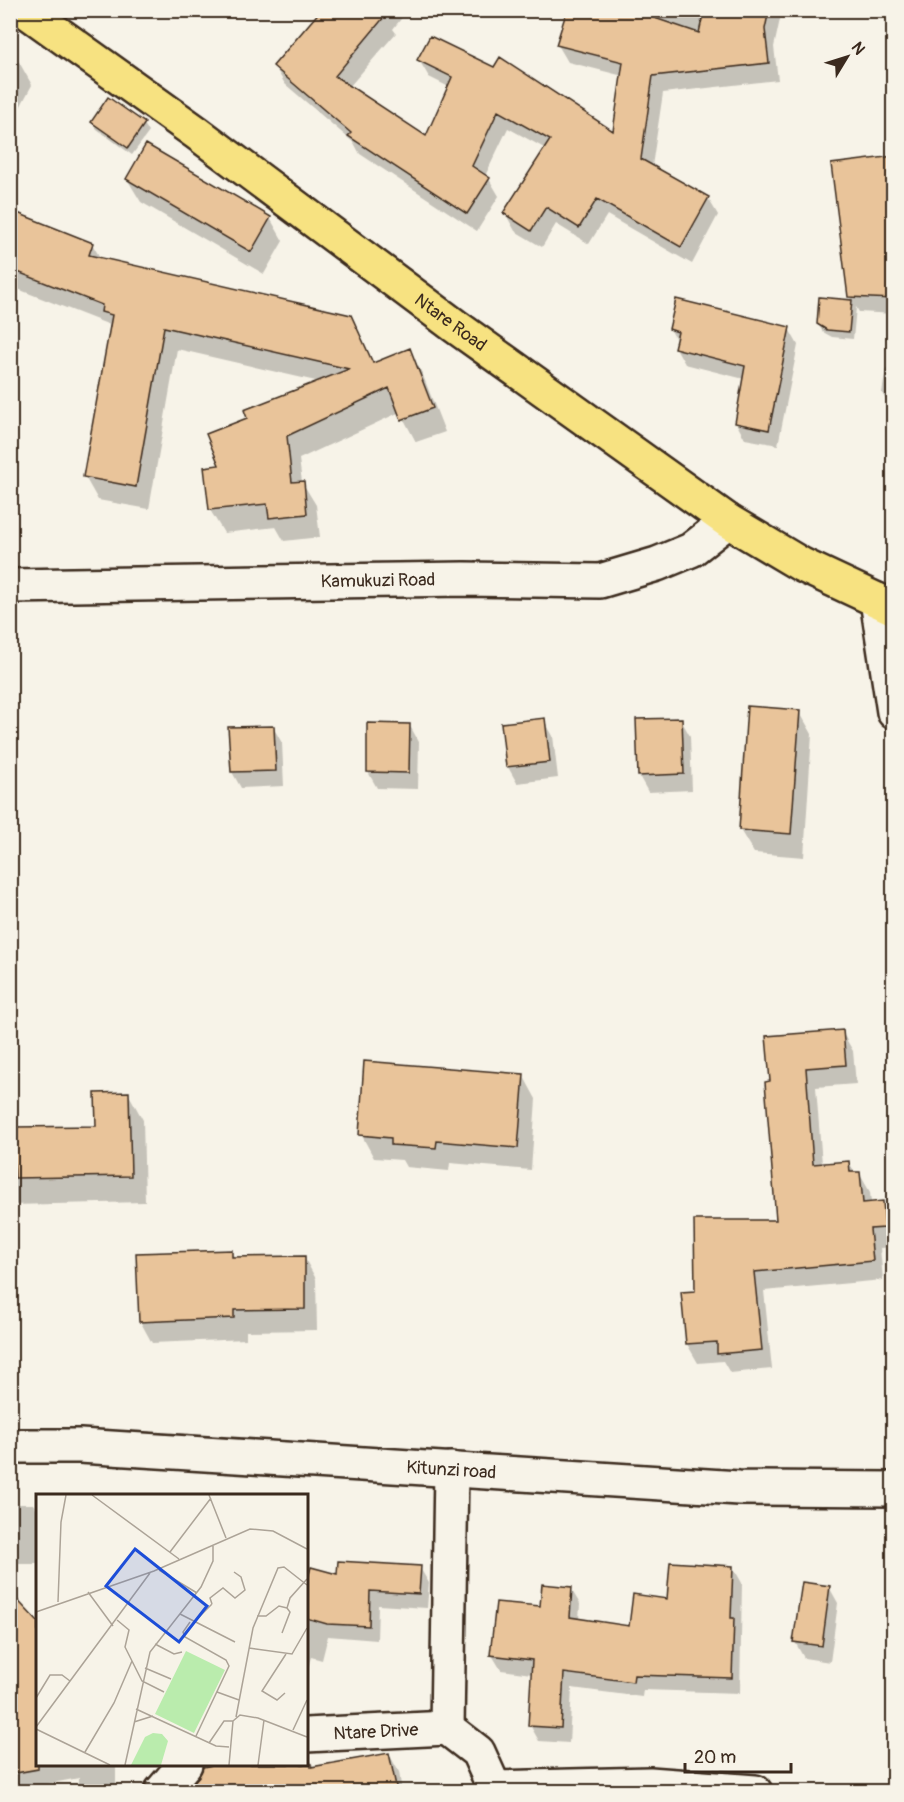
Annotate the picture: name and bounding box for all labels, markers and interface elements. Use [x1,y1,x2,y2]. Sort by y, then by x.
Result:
north arrow [817,27,877,87]
text: N [847,38,869,59]
street label: Ntare Road [410,288,491,356]
street label: Kamukuzi Road [320,568,435,593]
street label: Kitunzi road [406,1455,497,1484]
inset map [36,1494,308,1766]
street label: Ntare Drive [333,1718,419,1745]
scale bar [685,1736,792,1774]
text: 20 m [694,1746,736,1769]

